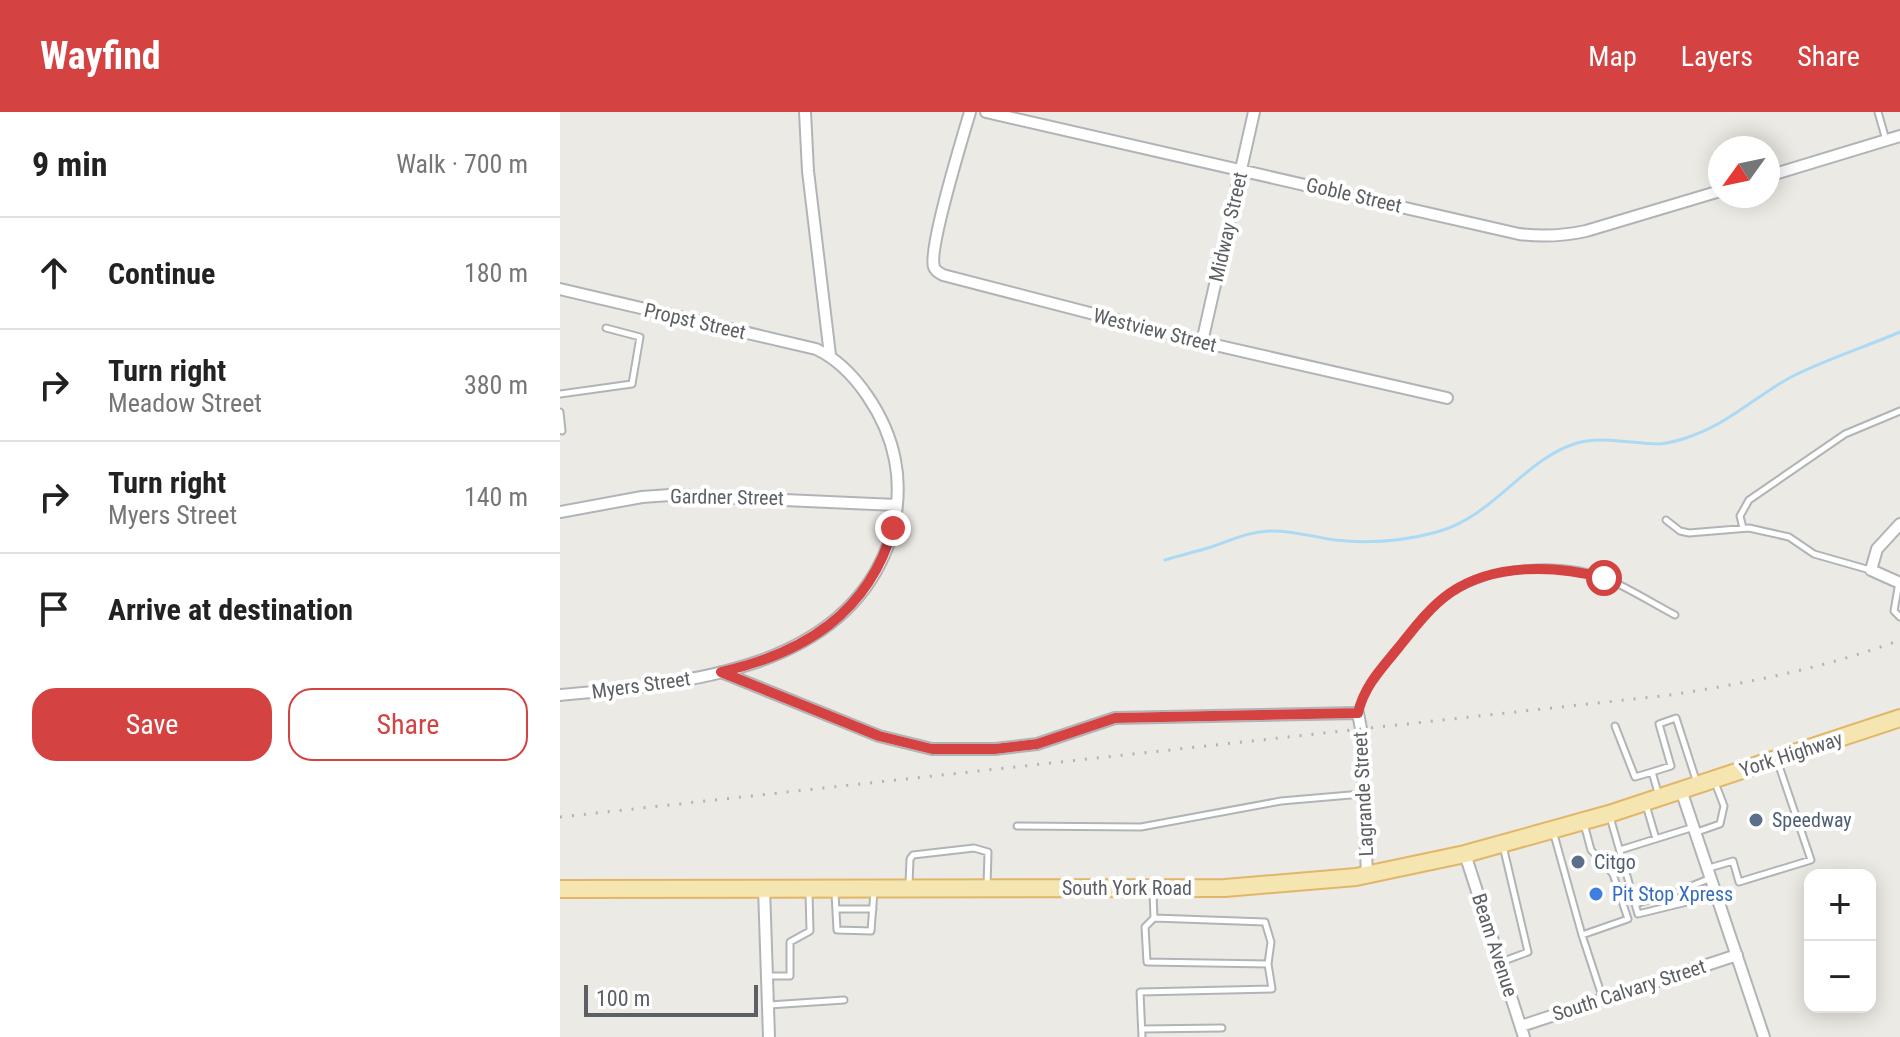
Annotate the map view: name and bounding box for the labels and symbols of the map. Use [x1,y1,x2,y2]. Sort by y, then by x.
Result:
north arrow [1708,136,1780,208]
street label: Midway Street [1204,170,1252,284]
street label: Goble Street [1304,172,1404,218]
street label: Propst Street [642,298,748,344]
street label: Westview Street [1091,303,1219,357]
street label: Gardner Street [670,484,784,510]
route end [875,510,911,546]
route start [1586,560,1622,596]
street label: Myers Street [590,666,692,704]
street label: York Highway [1736,726,1846,782]
street label: Lagrande Street [1348,731,1378,857]
place label: Speedway [1772,808,1852,832]
marker: Speedway [1747,811,1765,829]
place label: Citgo [1594,850,1636,874]
marker: Citgo [1569,853,1587,871]
street label: South York Road [1062,876,1192,900]
place label: Pit Stop Xpress [1612,882,1733,906]
marker: Pit Stop Xpress [1587,885,1605,903]
street label: Beam Avenue [1467,890,1523,1000]
street label: South Calvary Street [1549,954,1709,1026]
scale bar [584,981,758,1017]

